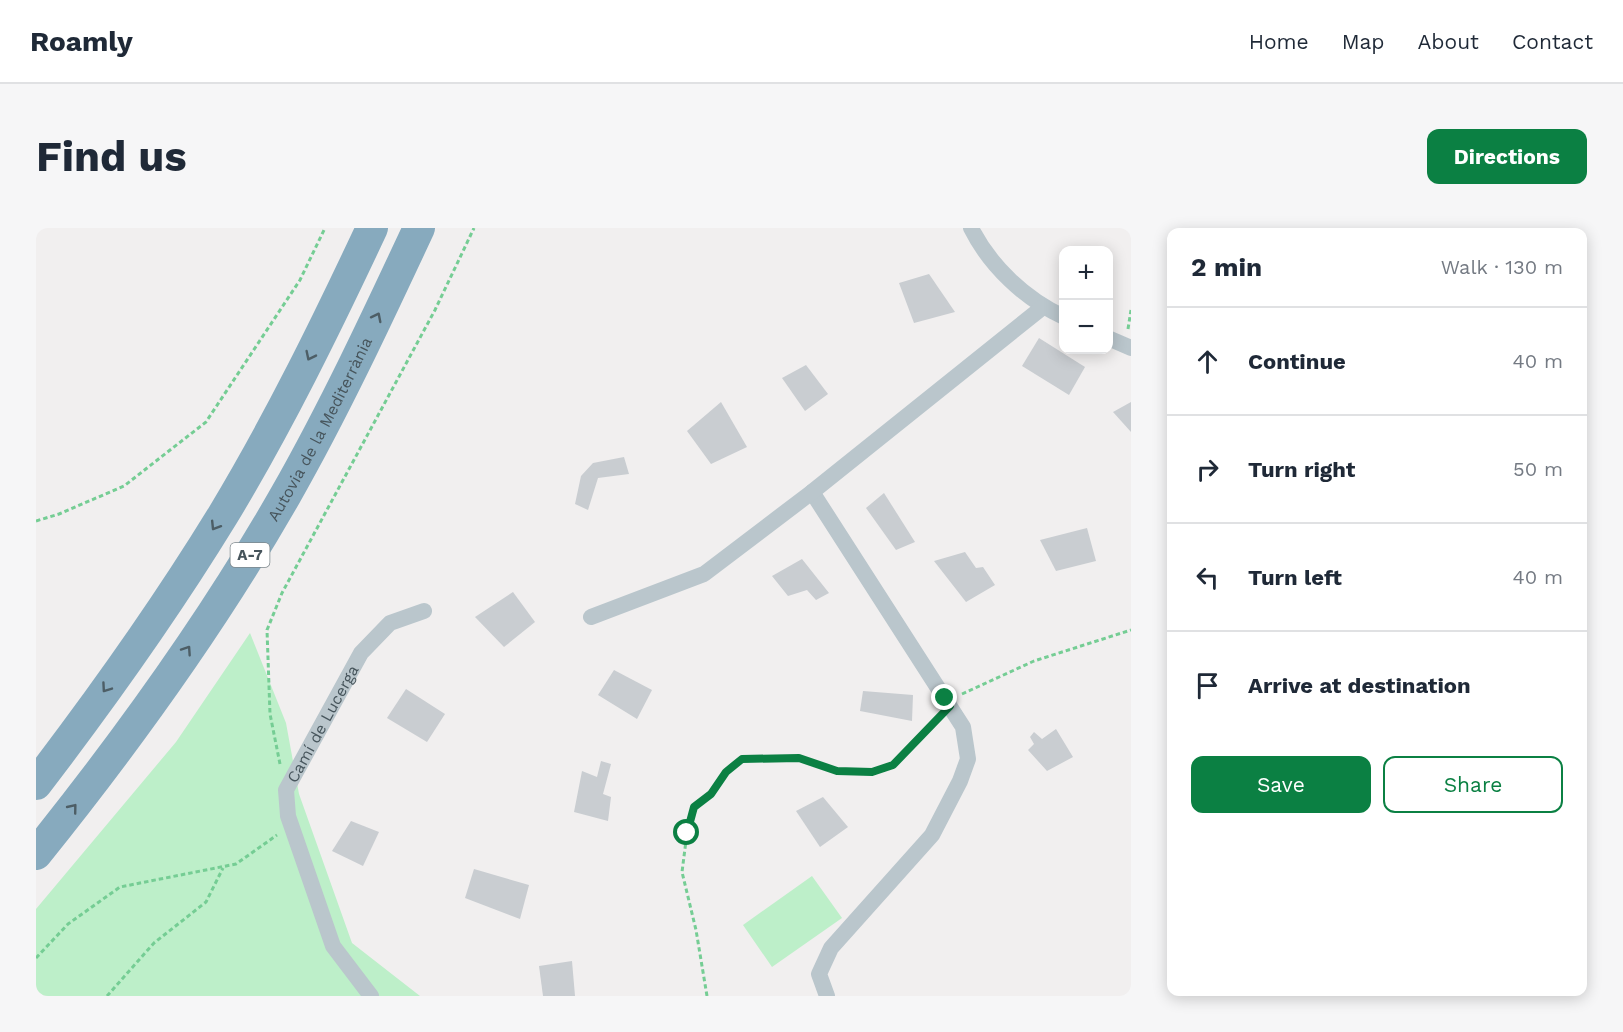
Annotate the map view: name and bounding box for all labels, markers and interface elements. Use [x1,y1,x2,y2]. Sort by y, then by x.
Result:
text: Roamly [30,25,133,58]
text: Home [1249,29,1309,54]
text: Map [1342,29,1385,54]
text: About [1418,29,1479,54]
text: Contact [1512,29,1593,54]
button: Directions [1427,129,1587,184]
text: Find us [36,132,187,181]
map controls [1059,246,1113,354]
button: + [1059,246,1113,300]
text: 2 min [1191,252,1262,282]
text: Walk · 130 m [1441,255,1563,279]
button: − [1059,300,1113,354]
one-way arrow [369,312,381,323]
street label: Autovia de la Mediterrània [264,334,376,525]
icon: ahead [1191,345,1224,378]
text: Continue [1248,349,1346,374]
text: 40 m [1512,349,1563,373]
one-way arrow [306,350,317,361]
icon: right [1191,453,1224,486]
text: Turn right [1248,457,1355,482]
text: 50 m [1513,457,1563,481]
one-way arrow [212,520,223,531]
road number: A-7 [230,543,270,567]
icon: left [1191,561,1224,594]
text: Turn left [1248,565,1342,590]
text: 40 m [1512,565,1563,589]
one-way arrow [180,646,191,657]
street label: Camí de Lucerga [283,662,363,786]
icon: arrive [1191,669,1224,702]
text: Arrive at destination [1248,673,1471,698]
one-way arrow [102,681,113,692]
route end [931,684,957,710]
button: Save [1191,756,1371,813]
button: Share [1383,756,1563,813]
one-way arrow [65,804,76,815]
route start [673,819,699,845]

